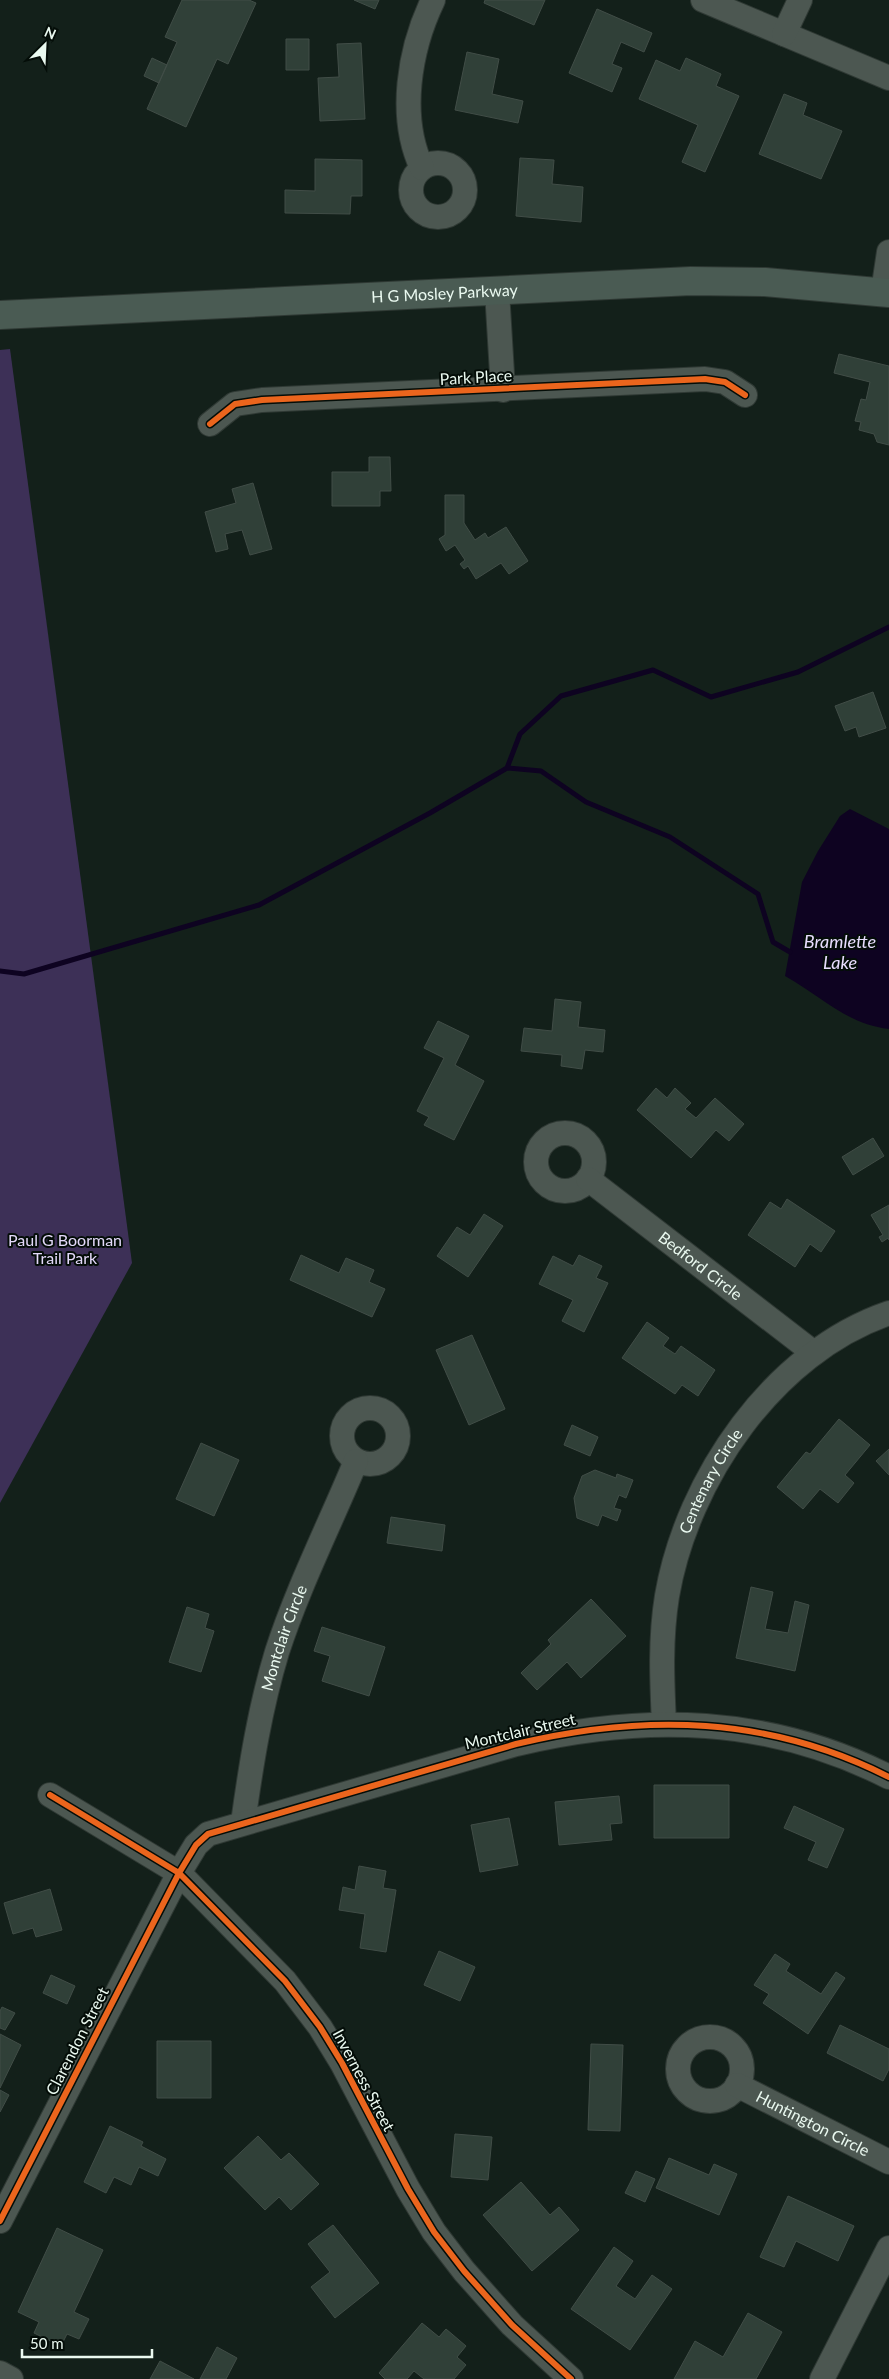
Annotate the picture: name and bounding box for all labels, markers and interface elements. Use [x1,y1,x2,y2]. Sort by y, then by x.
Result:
north arrow [20,20,70,70]
text: N [42,23,59,43]
street label: H G Mosley Parkway [371,280,519,306]
street label: Park Place [439,365,513,388]
water label: Bramlette Lake [804,930,876,973]
street label: Bedford Circle [655,1227,746,1303]
park label: Paul G Boorman Trail Park [8,1230,122,1267]
street label: Centenary Circle [675,1425,746,1536]
street label: Montclair Circle [257,1582,310,1693]
street label: Montclair Street [463,1708,577,1752]
street label: Clarendon Street [41,1983,112,2098]
street label: Inverness Street [330,2025,399,2134]
street label: Huntington Circle [753,2086,873,2160]
scale bar [22,2326,152,2358]
text: 50 m [30,2334,64,2352]

